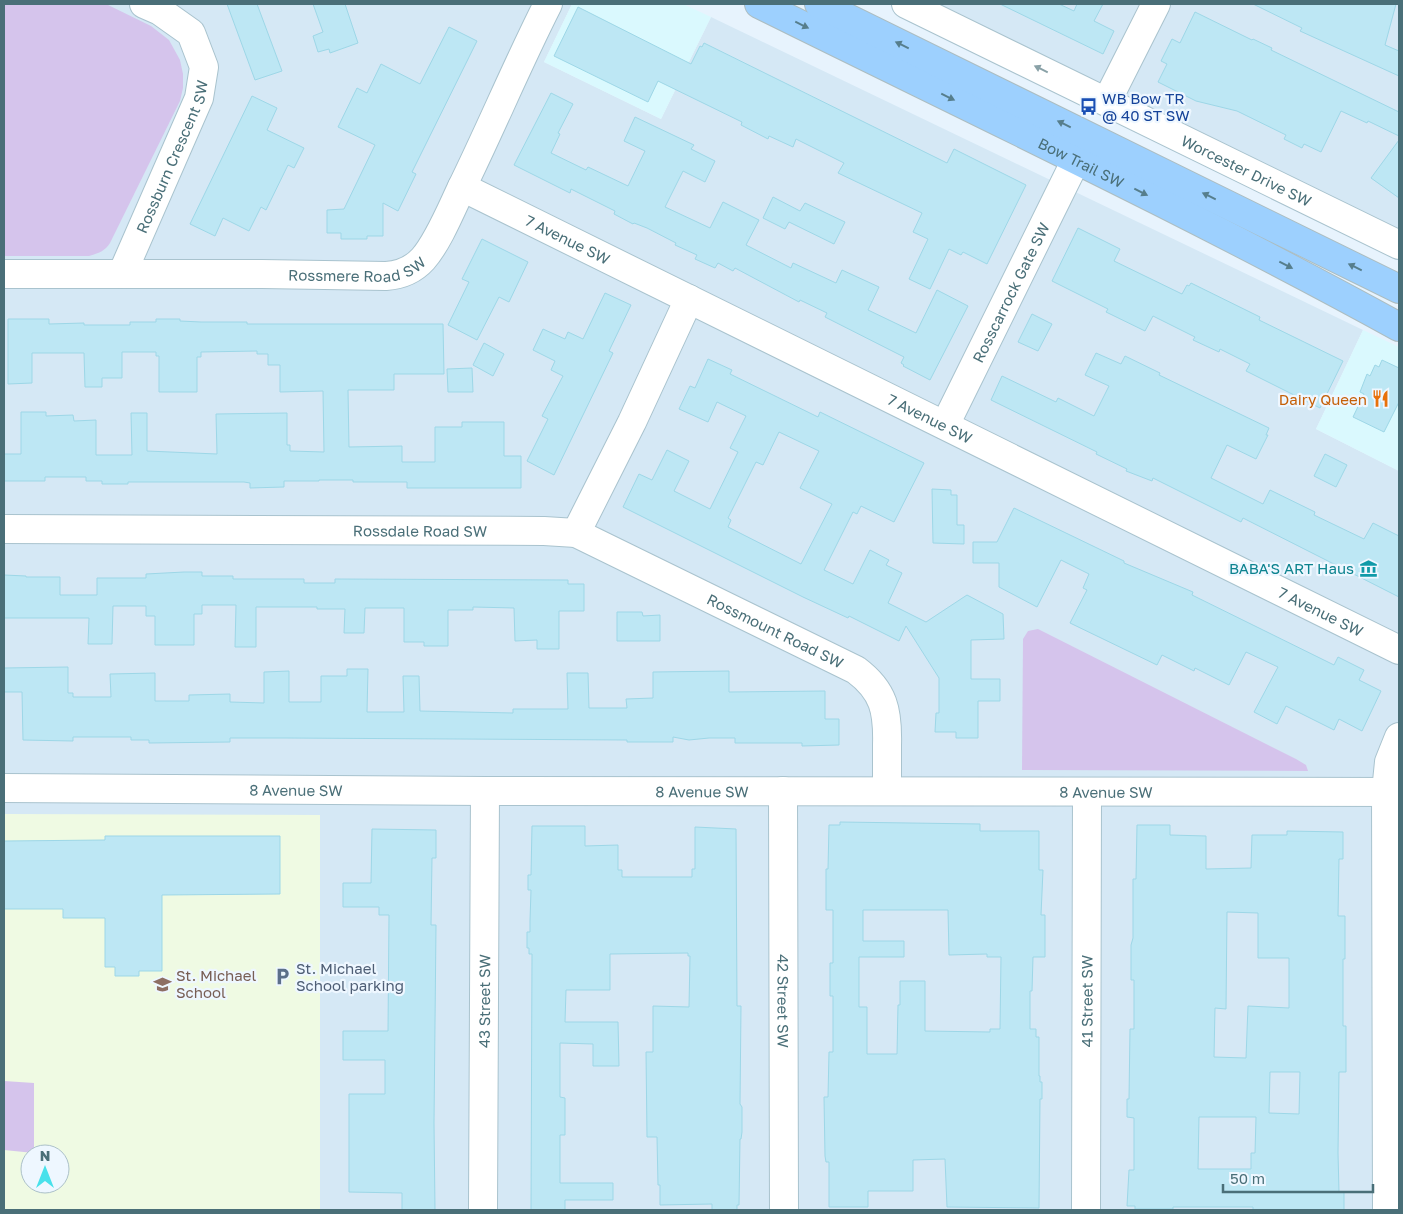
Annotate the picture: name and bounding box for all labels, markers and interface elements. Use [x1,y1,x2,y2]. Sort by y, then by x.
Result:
one-way arrow [795,21,810,29]
one-way arrow [895,41,909,49]
one-way arrow [1034,65,1048,73]
street label: Rossburn Crescent SW [132,79,211,236]
place label: WB Bow TR @ 40 ST SW [1102,89,1190,124]
one-way arrow [941,93,955,101]
bus stop icon: WB Bow TR @ 40 ST SW [1078,97,1098,117]
one-way arrow [1056,120,1071,128]
street label: Worcester Drive SW [1179,131,1314,210]
street label: Bow Trail SW [1035,134,1127,191]
one-way arrow [1134,188,1148,196]
one-way arrow [1202,192,1217,200]
street label: 7 Avenue SW [522,211,613,268]
street label: Rosscarrock Gate SW [968,219,1053,365]
street label: Rossmere Road SW [288,253,429,285]
one-way arrow [1279,261,1293,269]
one-way arrow [1348,263,1363,271]
restaurant icon: Dairy Queen [1371,389,1391,409]
street label: 7 Avenue SW [885,390,975,447]
place label: Dairy Queen [1279,390,1367,408]
street label: Rossdale Road SW [353,521,487,540]
museum icon: BABA'S ART Haus [1358,558,1378,578]
place label: BABA'S ART Haus [1229,559,1354,577]
street label: 7 Avenue SW [1275,583,1366,640]
street label: Rossmount Road SW [704,590,847,672]
street label: 8 Avenue SW [249,781,343,799]
street label: 8 Avenue SW [655,782,749,800]
street label: 8 Avenue SW [1059,783,1153,801]
street label: 43 Street SW [475,954,493,1048]
street label: 42 Street SW [774,954,793,1048]
street label: 41 Street SW [1077,955,1096,1047]
place label: St. Michael School parking [296,959,404,994]
place label: St. Michael School [176,966,256,1001]
parking icon: St. Michael School parking [272,967,292,987]
school or university icon: St. Michael School [152,974,172,994]
north arrow [20,1144,70,1194]
text: N [40,1147,50,1164]
scale bar [1223,1162,1373,1194]
text: 50 m [1230,1169,1265,1187]

